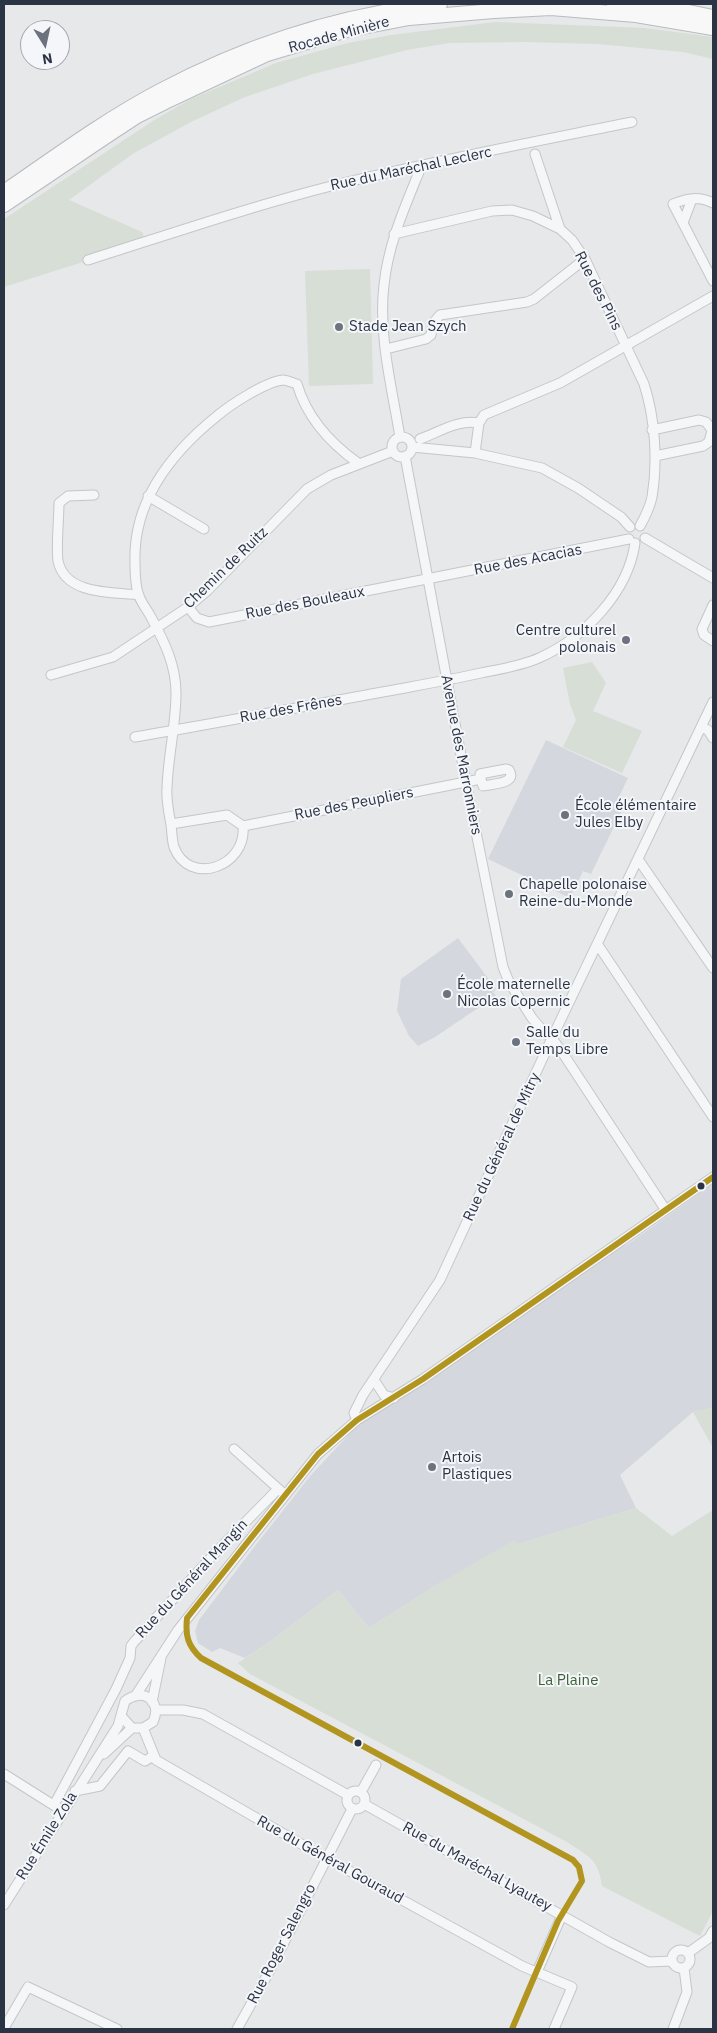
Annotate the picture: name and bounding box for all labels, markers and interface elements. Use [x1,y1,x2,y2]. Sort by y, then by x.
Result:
street label: Rocade Minière [286,13,392,57]
north arrow [20,20,70,70]
text: N [41,49,54,69]
street label: Rue du Maréchal Leclerc [329,143,493,195]
street label: Rue des Pins [570,248,626,334]
place label: Stade Jean Szych [349,318,467,336]
marker: Stade Jean Szych [333,321,345,333]
street label: Chemin de Ruitz [180,523,272,613]
street label: Rue des Acacias [473,541,583,579]
street label: Rue des Bouleaux [244,583,366,623]
place label: Centre culturel polonais [516,622,616,657]
marker: Centre culturel polonais [620,634,632,646]
street label: Avenue des Marronniers [437,673,485,837]
street label: Rue des Frênes [238,691,344,727]
street label: Rue des Peupliers [293,784,415,824]
place label: École élémentaire Jules Elby [575,797,696,832]
marker: École élémentaire Jules Elby [559,809,571,821]
place label: Chapelle polonaise Reine-du-Monde [519,876,647,911]
marker: Chapelle polonaise Reine-du-Monde [503,888,515,900]
place label: École maternelle Nicolas Copernic [457,976,570,1011]
marker: École maternelle Nicolas Copernic [441,988,453,1000]
place label: Salle du Temps Libre [526,1024,608,1059]
marker: Salle du Temps Libre [510,1036,522,1048]
street label: Rue du Général de Mitry [460,1070,544,1224]
unlabelled marker [696,1181,706,1191]
place label: Artois Plastiques [442,1449,512,1484]
marker: Artois Plastiques [426,1461,438,1473]
street label: Rue du Général Mangin [132,1516,252,1642]
park label: La Plaine [538,1672,598,1690]
unlabelled marker [353,1738,363,1748]
street label: Rue Émile Zola [13,1789,81,1883]
street label: Rue du Général Gouraud [253,1812,407,1908]
street label: Rue du Maréchal Lyautey [399,1818,555,1916]
street label: Rue Roger Salengro [244,1881,320,2007]

